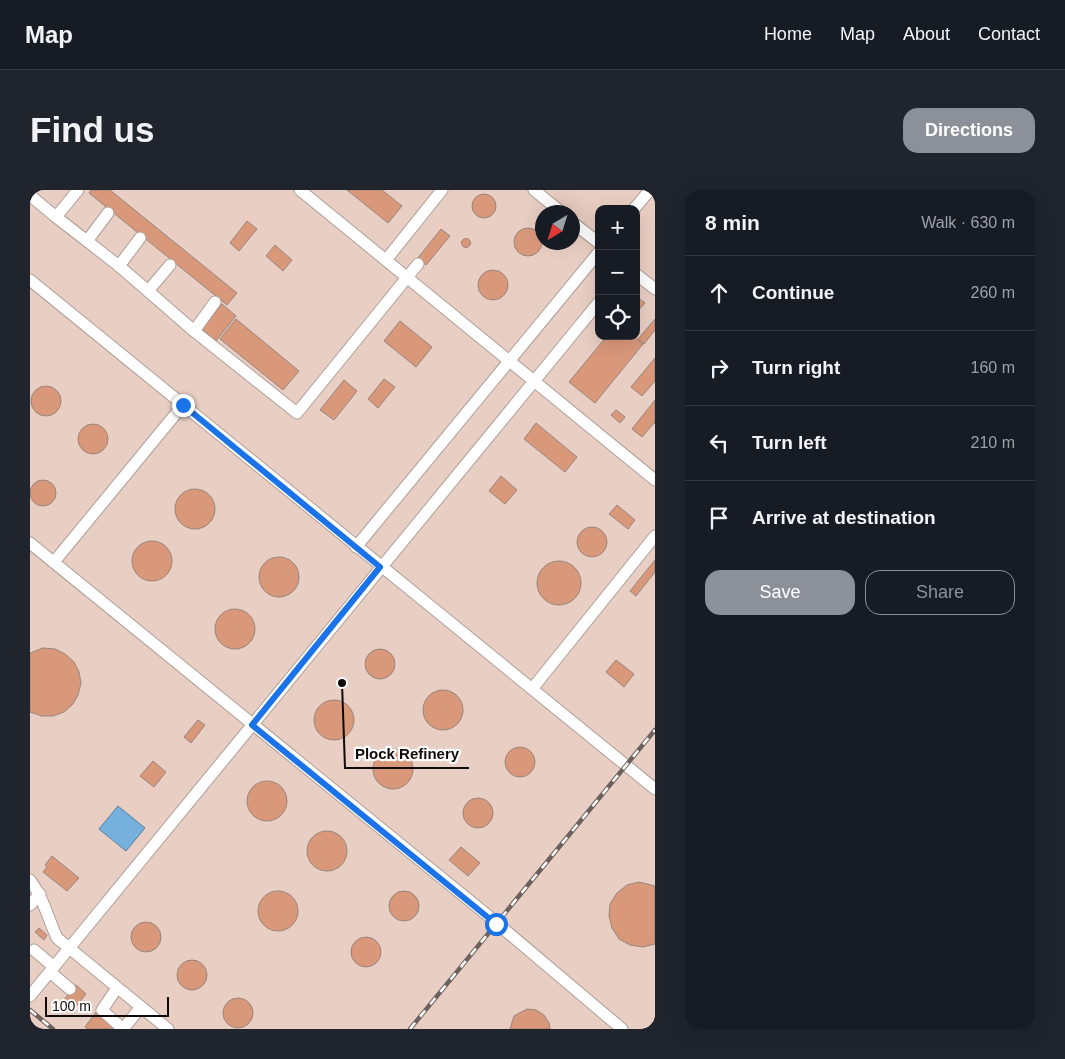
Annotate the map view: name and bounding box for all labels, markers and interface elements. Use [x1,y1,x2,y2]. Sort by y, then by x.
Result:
text: Map [25,21,73,48]
text: Home [764,24,812,44]
text: Map [840,24,875,44]
text: About [903,24,950,44]
text: Contact [978,24,1040,44]
button: Directions [903,108,1035,153]
text: Find us [30,110,154,149]
north arrow [535,205,580,250]
map controls [595,205,640,340]
button: + [595,205,640,250]
text: 8 min [705,211,760,234]
text: Walk · 630 m [921,214,1015,231]
button: − [595,250,640,295]
icon: ahead [705,279,733,307]
text: Continue [752,282,834,303]
text: 260 m [971,284,1015,301]
button: locate [595,295,640,340]
icon: right [705,354,733,382]
text: Turn right [752,357,840,378]
text: 160 m [971,359,1015,376]
route end [172,394,195,417]
icon: left [705,429,733,457]
text: Turn left [752,432,827,453]
text: 210 m [971,434,1015,451]
icon: arrive [705,504,733,532]
text: Arrive at destination [752,507,936,528]
button: Save [705,570,855,615]
button: Share [865,570,1015,615]
callout: Plock Refinery [345,738,469,768]
text: Plock Refinery [355,745,460,762]
route start [485,913,508,936]
scale bar [45,994,169,1017]
text: 100 m [52,998,91,1014]

